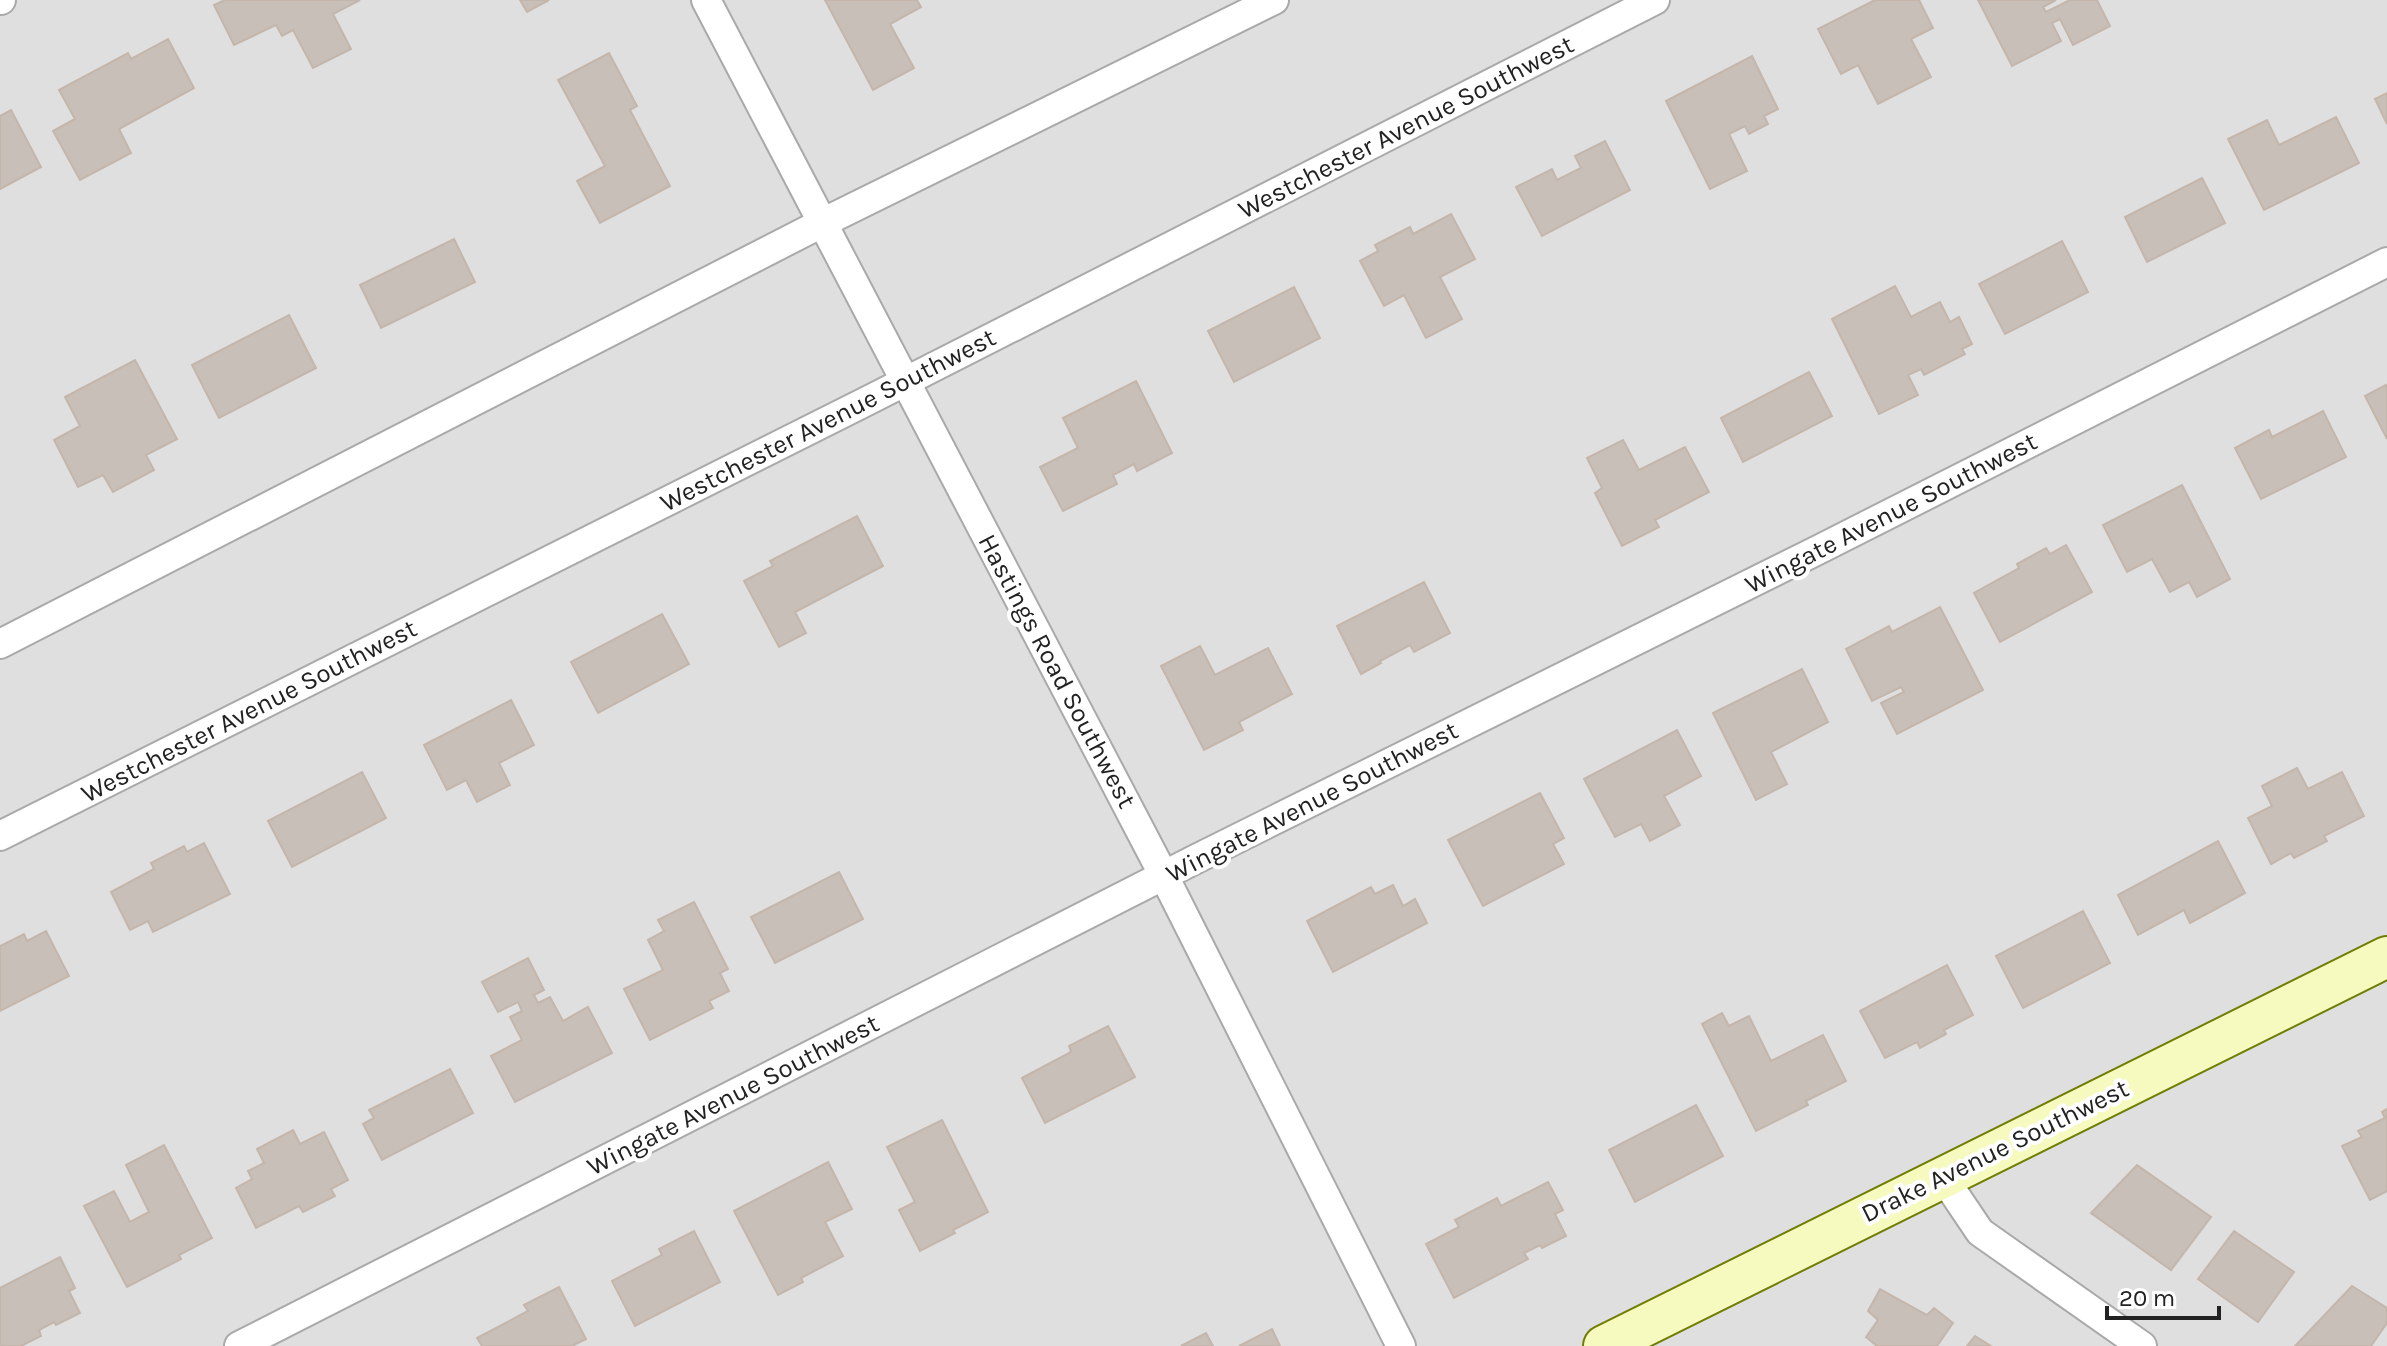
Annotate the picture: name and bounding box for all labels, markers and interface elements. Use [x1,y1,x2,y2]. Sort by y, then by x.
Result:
street label: Westchester Avenue Southwest [1233,29,1579,225]
street label: Westchester Avenue Southwest [655,322,1001,518]
street label: Wingate Avenue Southwest [1740,426,2042,600]
street label: Hastings Road Southwest [972,529,1143,814]
street label: Westchester Avenue Southwest [76,613,422,809]
street label: Wingate Avenue Southwest [1161,715,1463,889]
street label: Wingate Avenue Southwest [582,1008,884,1182]
street label: Drake Avenue Southwest [1856,1073,2134,1229]
scale bar [2107,1270,2219,1320]
text: 20 m [2119,1284,2175,1312]

